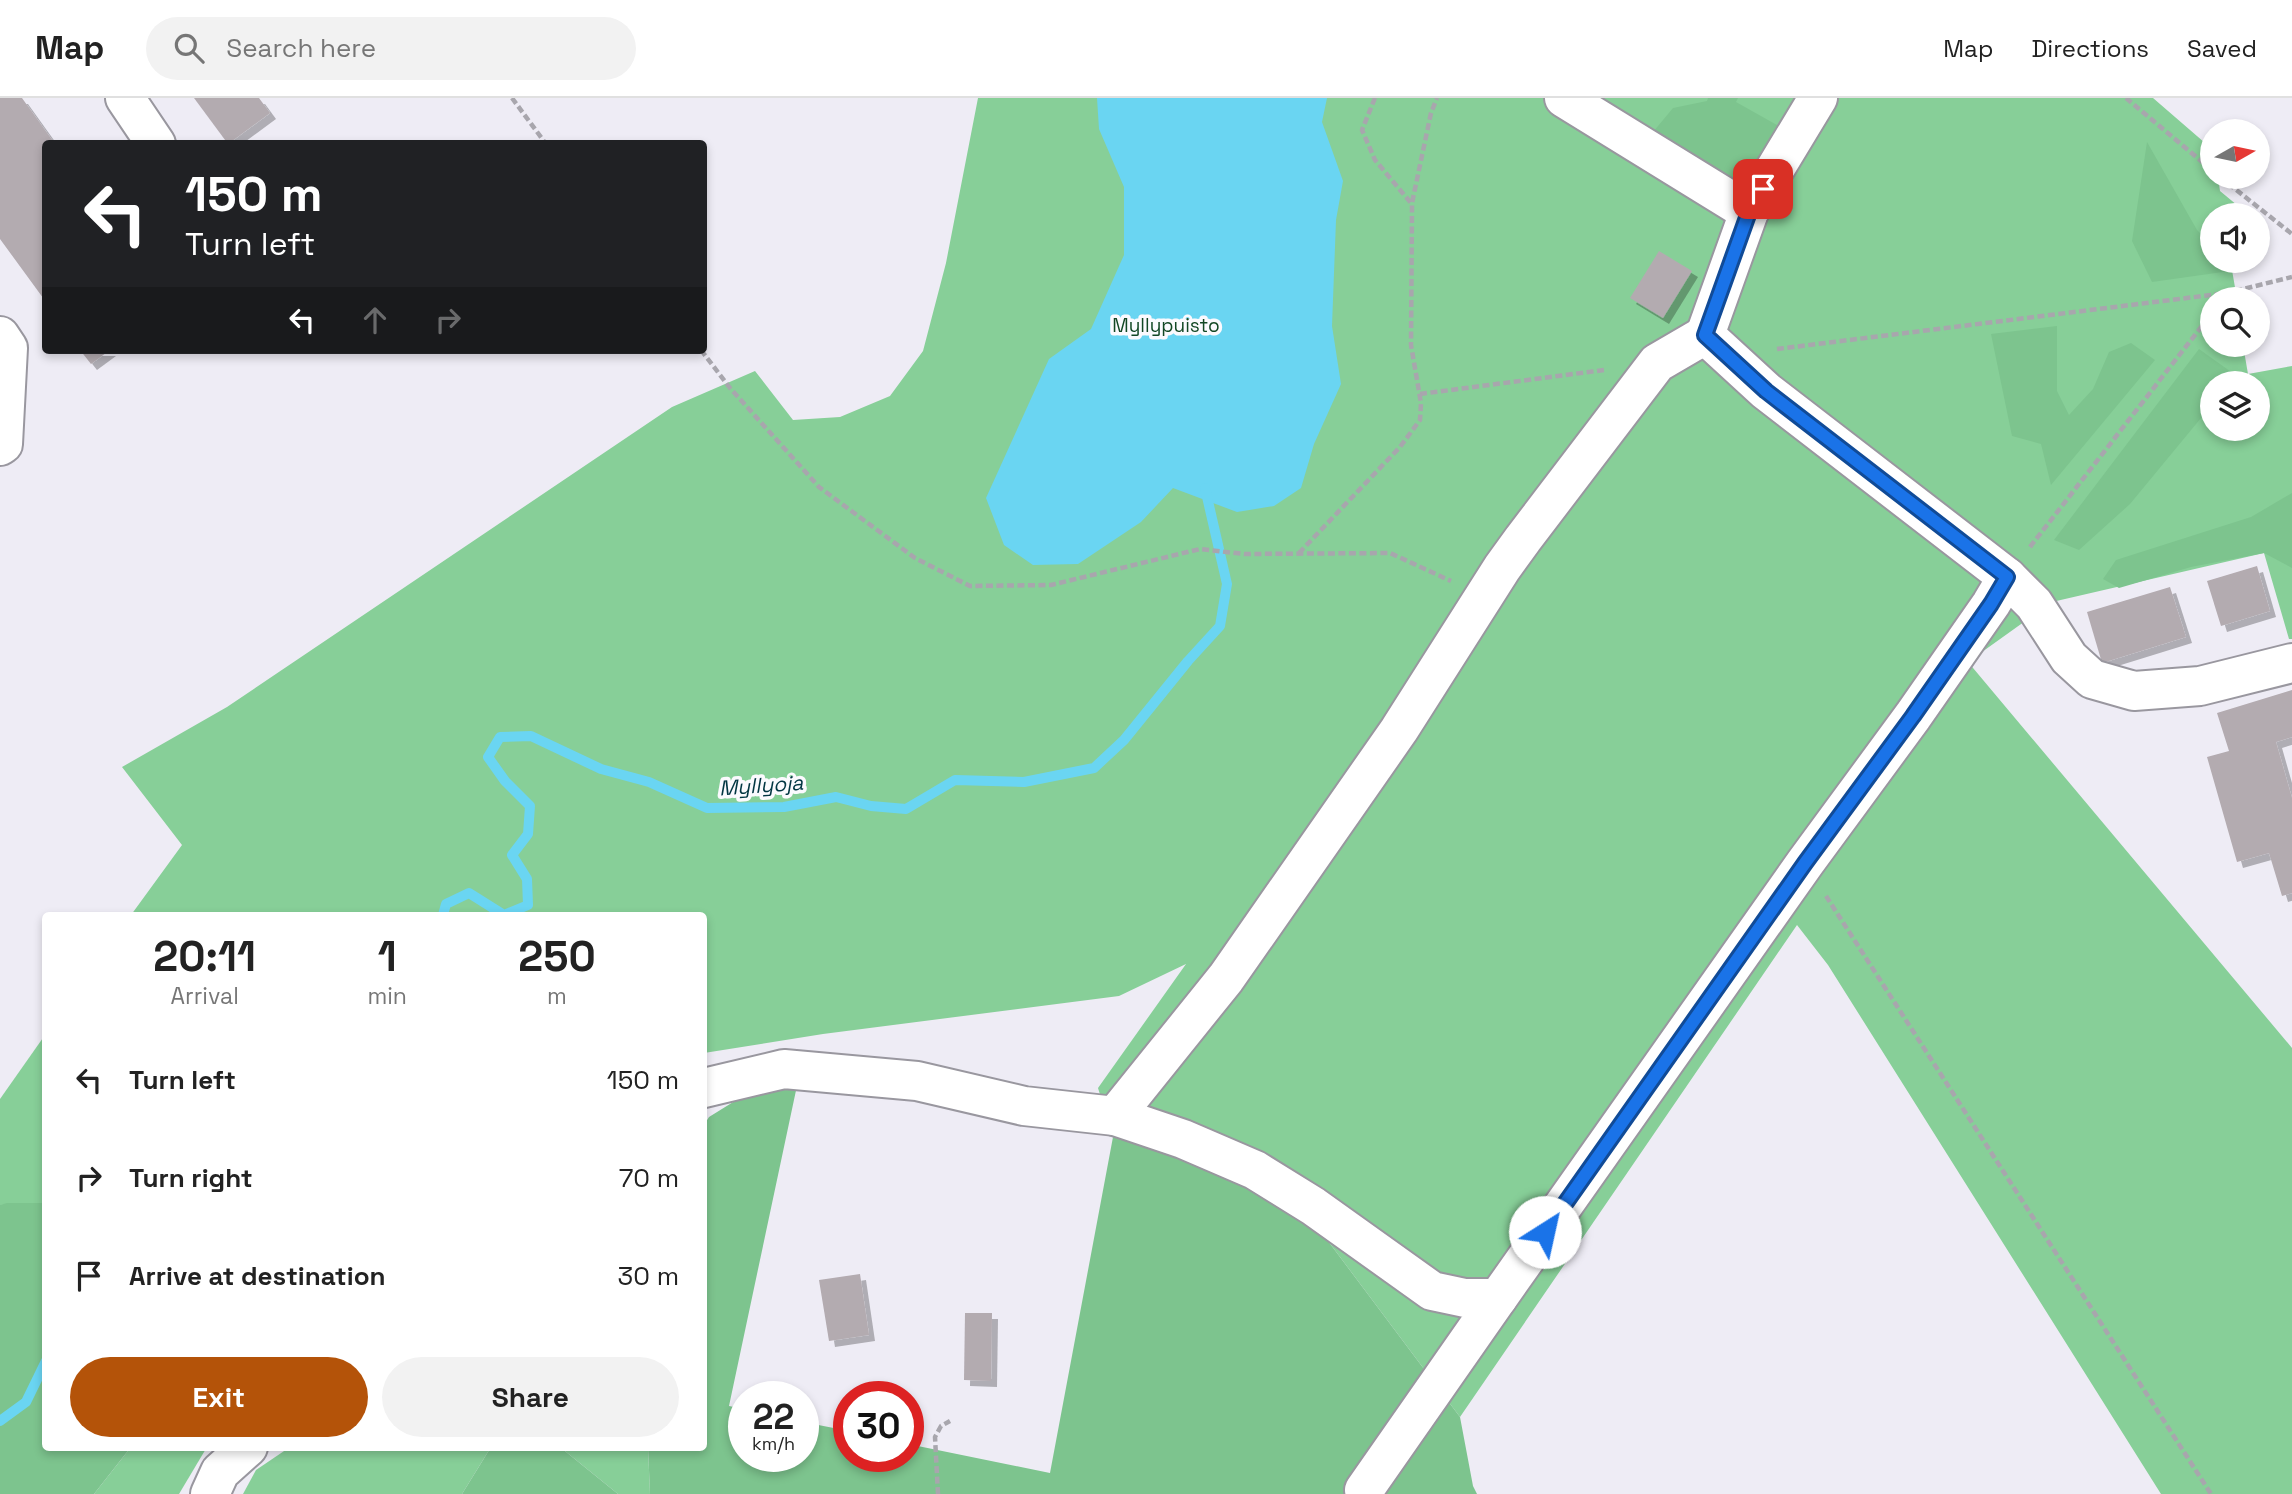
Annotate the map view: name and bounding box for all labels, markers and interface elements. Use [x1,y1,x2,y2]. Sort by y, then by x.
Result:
search box [146,17,636,80]
text: Map [35,27,104,69]
icon: search [170,29,208,67]
text: Search here [226,31,376,65]
text: Map [1943,33,1993,64]
text: Directions [2031,33,2149,64]
text: Saved [2187,33,2257,64]
north arrow [2200,119,2270,189]
map controls [2200,119,2270,441]
pin [1733,159,1793,219]
text: 150 m [185,163,323,225]
icon: left [70,168,161,259]
icon: arrive [1744,170,1782,208]
button: sound [2200,203,2270,273]
text: Turn left [185,224,315,264]
button: search [2200,287,2270,357]
icon: left [283,301,321,339]
icon: ahead [356,301,394,339]
icon: right [429,301,467,339]
park label: Myllypuisto [1112,313,1220,338]
button: layers [2200,371,2270,441]
water label: Myllyoja [718,769,805,801]
text: 20:11 [153,930,256,983]
text: 1 [378,930,397,983]
text: 250 [518,930,596,983]
text: Arrival [171,981,239,1011]
text: min [367,981,407,1011]
text: m [547,981,567,1011]
icon: left [70,1061,108,1099]
text: Turn left [129,1063,236,1097]
text: 150 m [607,1063,679,1097]
icon: right [70,1159,108,1197]
text: Turn right [129,1161,253,1195]
text: 70 m [619,1161,679,1195]
position arrow [1508,1195,1582,1269]
icon: arrive [70,1257,108,1295]
text: Arrive at destination [129,1259,386,1293]
text: 30 m [618,1259,679,1293]
button: Exit [70,1357,368,1437]
button: Share [382,1357,679,1437]
speed limit sign: 30 [833,1381,924,1472]
text: 22 [753,1395,794,1439]
text: km/h [752,1432,795,1455]

